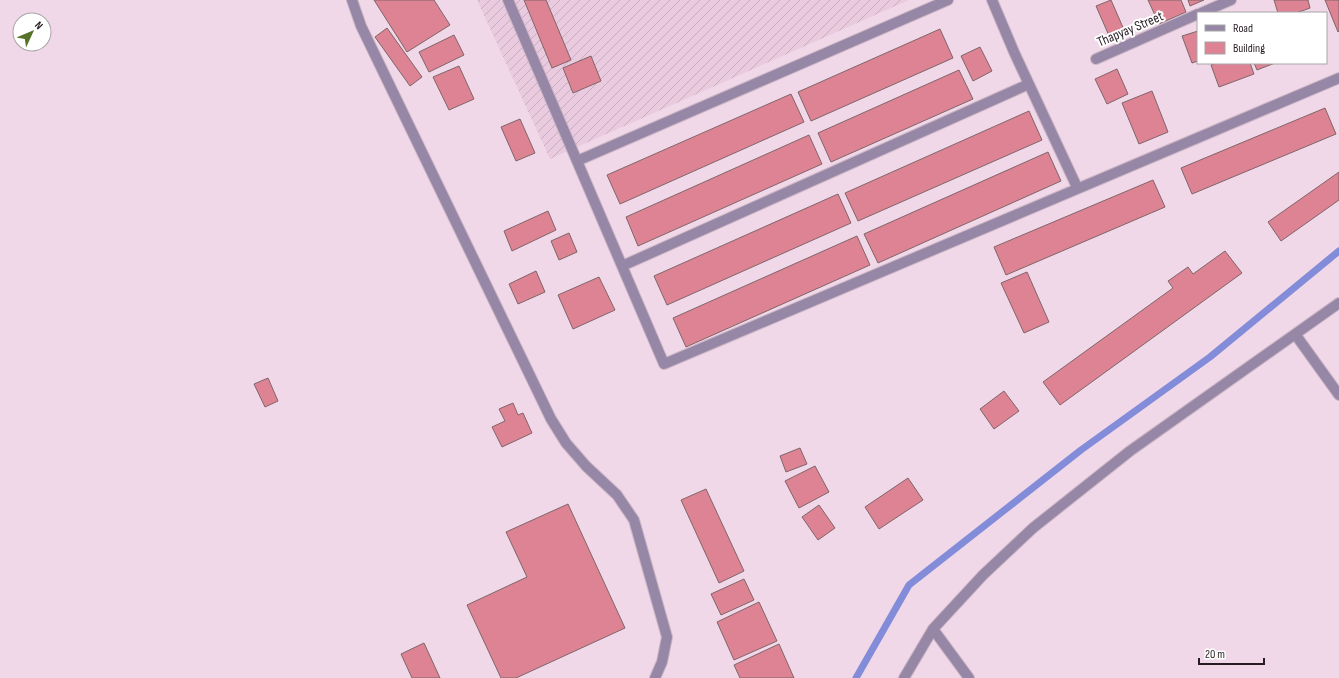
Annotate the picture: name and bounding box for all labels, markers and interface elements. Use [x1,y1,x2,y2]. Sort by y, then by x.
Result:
street label: Thapyay Street [1094,7,1166,51]
north arrow [12,12,52,52]
legend [1197,12,1327,64]
text: N [32,19,46,32]
text: Road [1233,21,1253,36]
text: Building [1233,41,1265,56]
scale bar [1199,640,1264,666]
text: 20 m [1205,647,1225,662]

